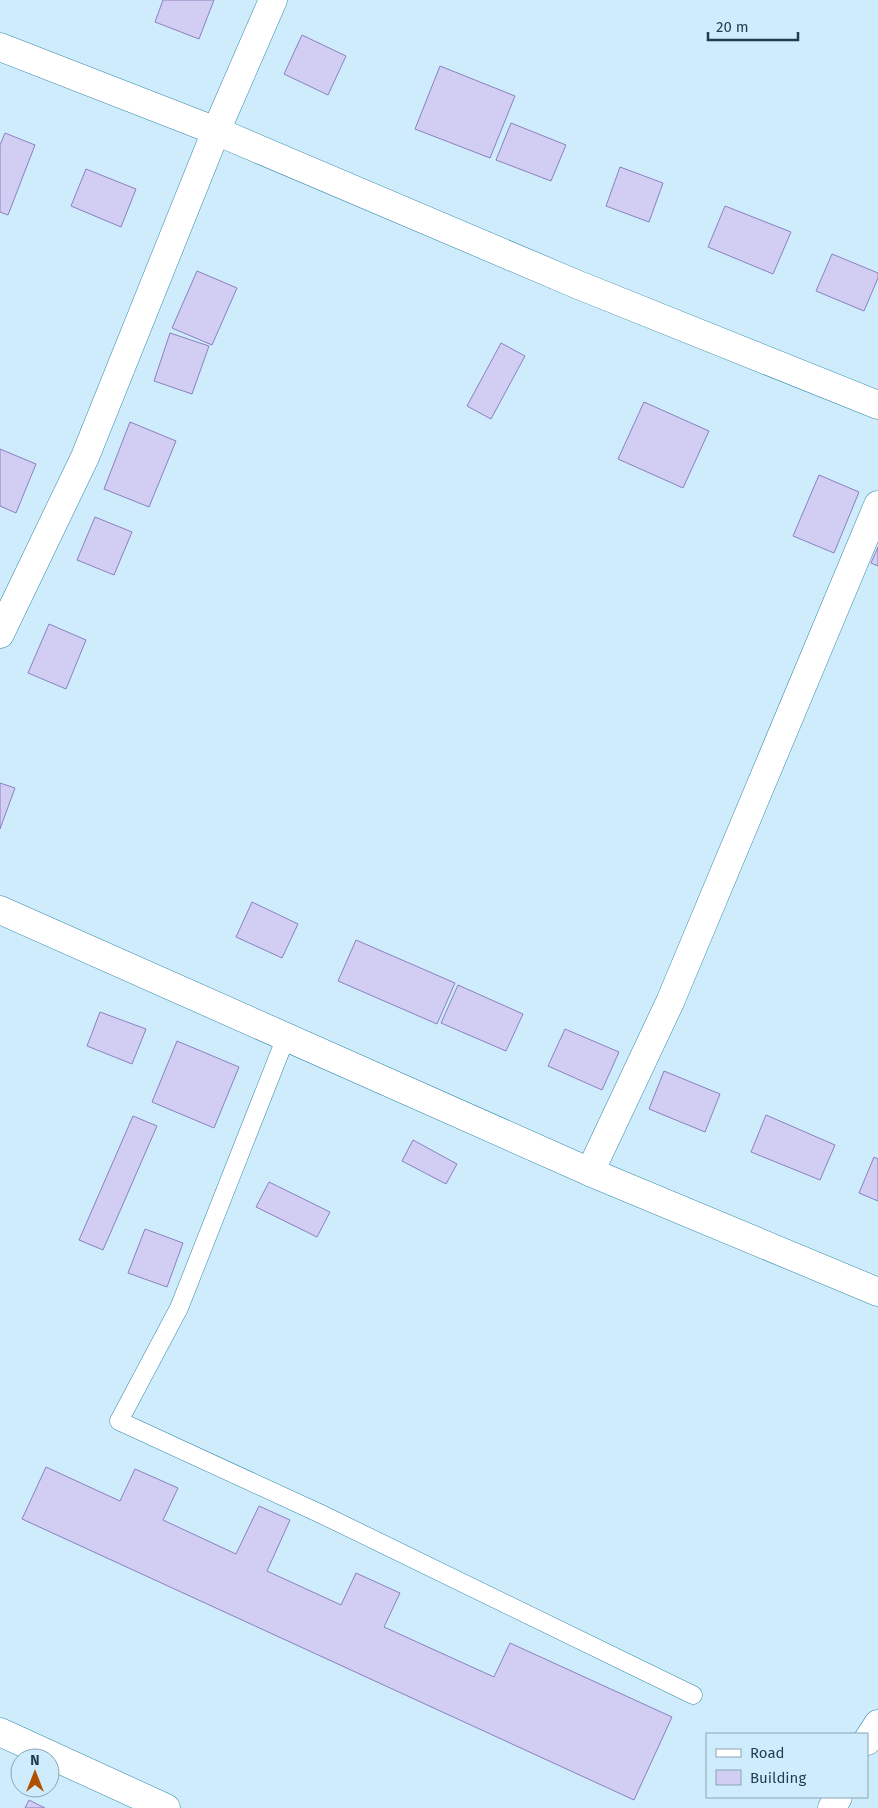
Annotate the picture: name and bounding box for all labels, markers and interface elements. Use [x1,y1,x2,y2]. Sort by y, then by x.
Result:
scale bar [708,10,798,42]
text: 20 m [716,18,749,36]
legend [706,1733,868,1798]
text: Road [750,1744,785,1762]
north arrow [10,1748,60,1798]
text: N [30,1752,40,1769]
text: Building [750,1769,806,1787]

